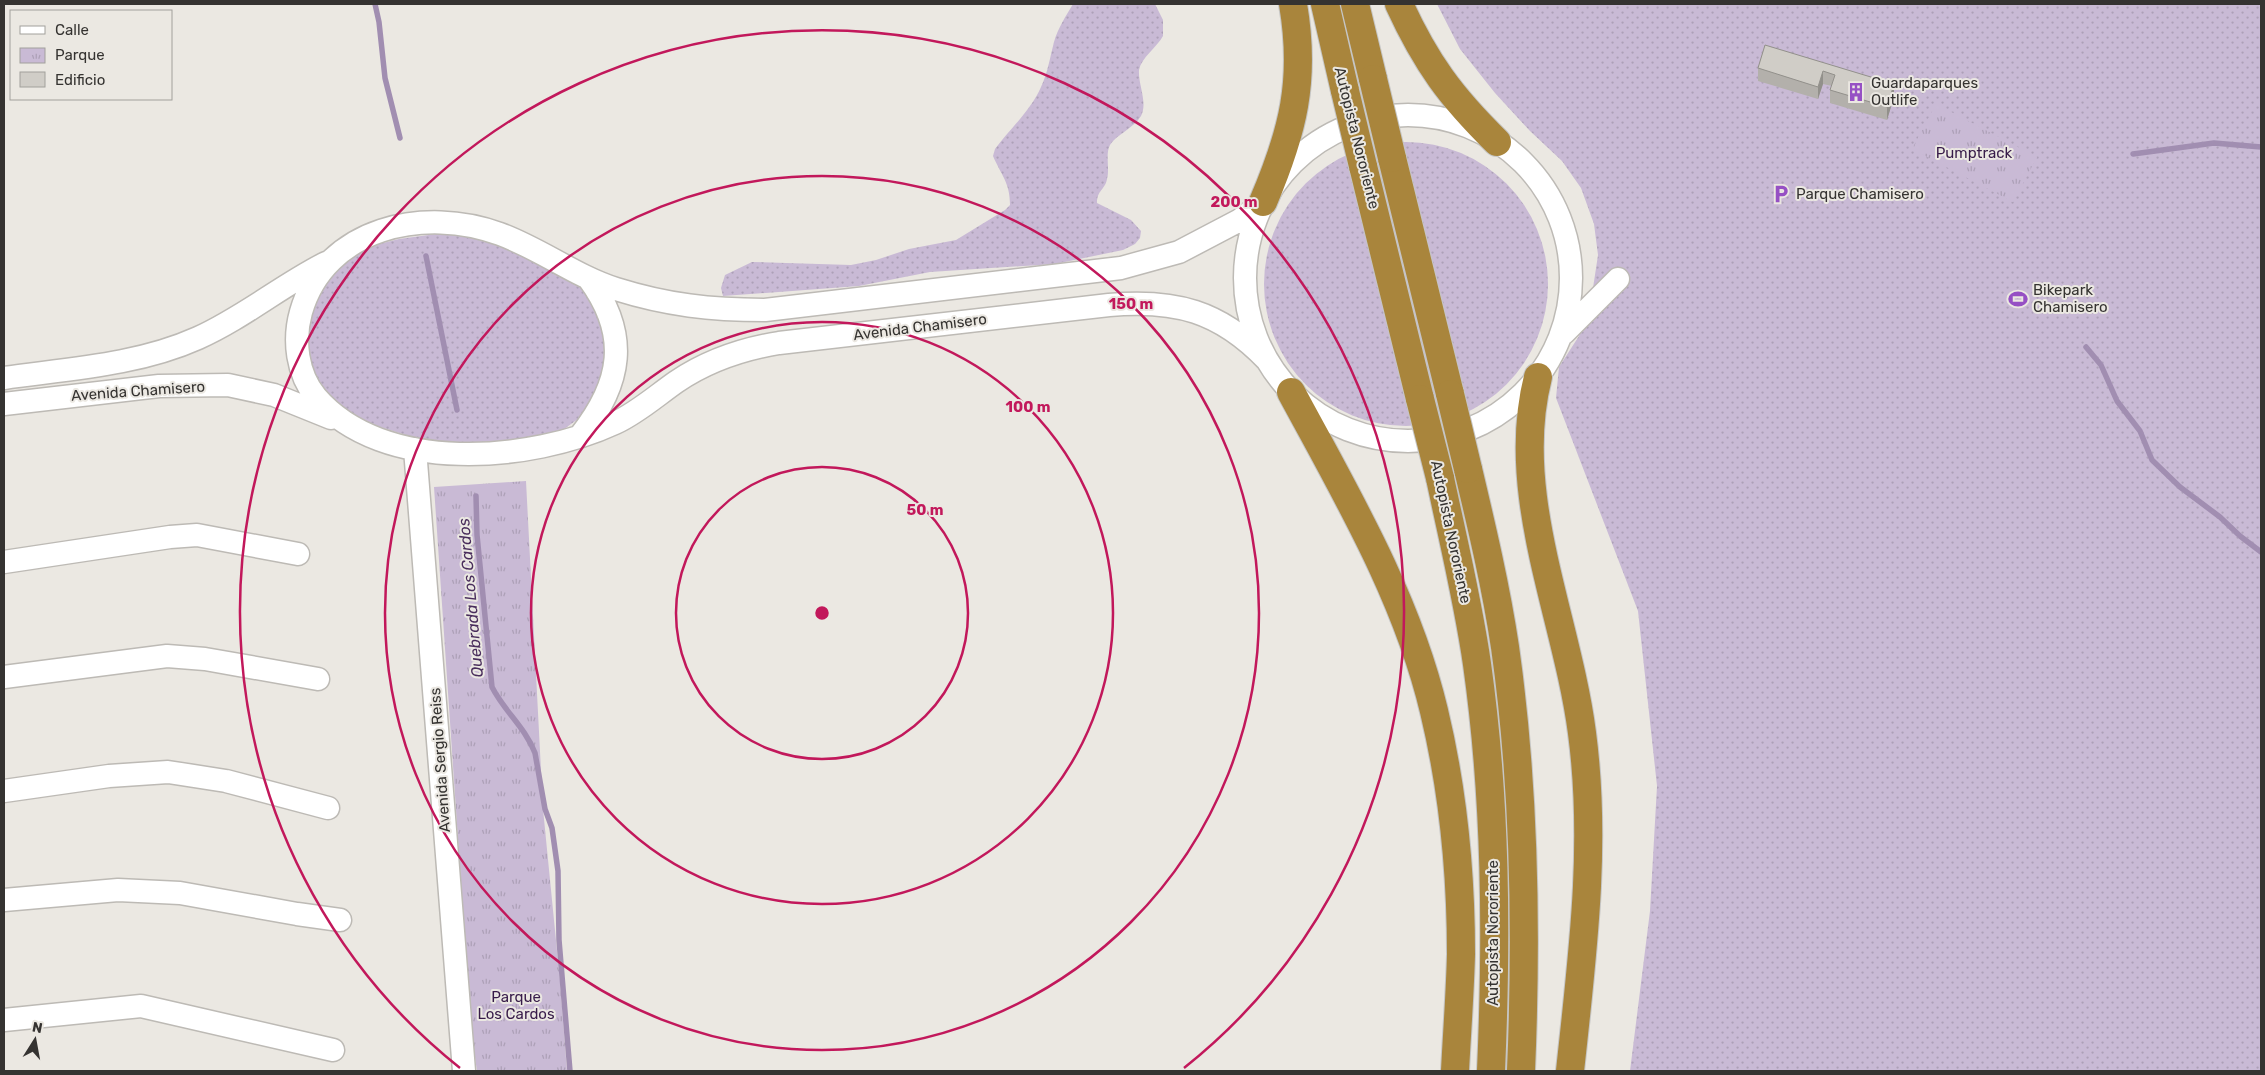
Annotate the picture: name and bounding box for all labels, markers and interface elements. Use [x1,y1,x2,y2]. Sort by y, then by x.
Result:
legend [10,10,172,100]
text: Calle [55,21,89,39]
text: Parque [55,46,105,64]
street label: Autopista Nororiente [1331,65,1383,211]
text: Edificio [55,71,105,89]
place label: Guardaparques Outlife [1871,74,1978,109]
building icon: Guardaparques Outlife [1845,81,1867,103]
park label: Pumptrack [1936,144,2013,162]
parking icon: Parque Chamisero [1770,183,1792,205]
place label: Parque Chamisero [1796,185,1924,203]
text: 200 m [1210,193,1258,211]
place label: Bikepark Chamisero [2033,281,2108,316]
sports icon: Bikepark Chamisero [2007,288,2029,310]
text: 150 m [1109,295,1153,313]
street label: Avenida Chamisero [852,310,988,344]
street label: Avenida Chamisero [70,377,206,405]
text: 100 m [1006,398,1050,416]
street label: Autopista Nororiente [1427,459,1475,605]
text: 50 m [907,501,943,519]
water label: Quebrada Los Cardos [454,517,487,679]
centre of rings [813,604,831,622]
street label: Avenida Sergio Reiss [426,687,454,833]
street label: Autopista Nororiente [1484,860,1502,1006]
park label: Parque Los Cardos [477,988,555,1023]
north arrow [10,1015,60,1065]
text: N [31,1018,44,1037]

